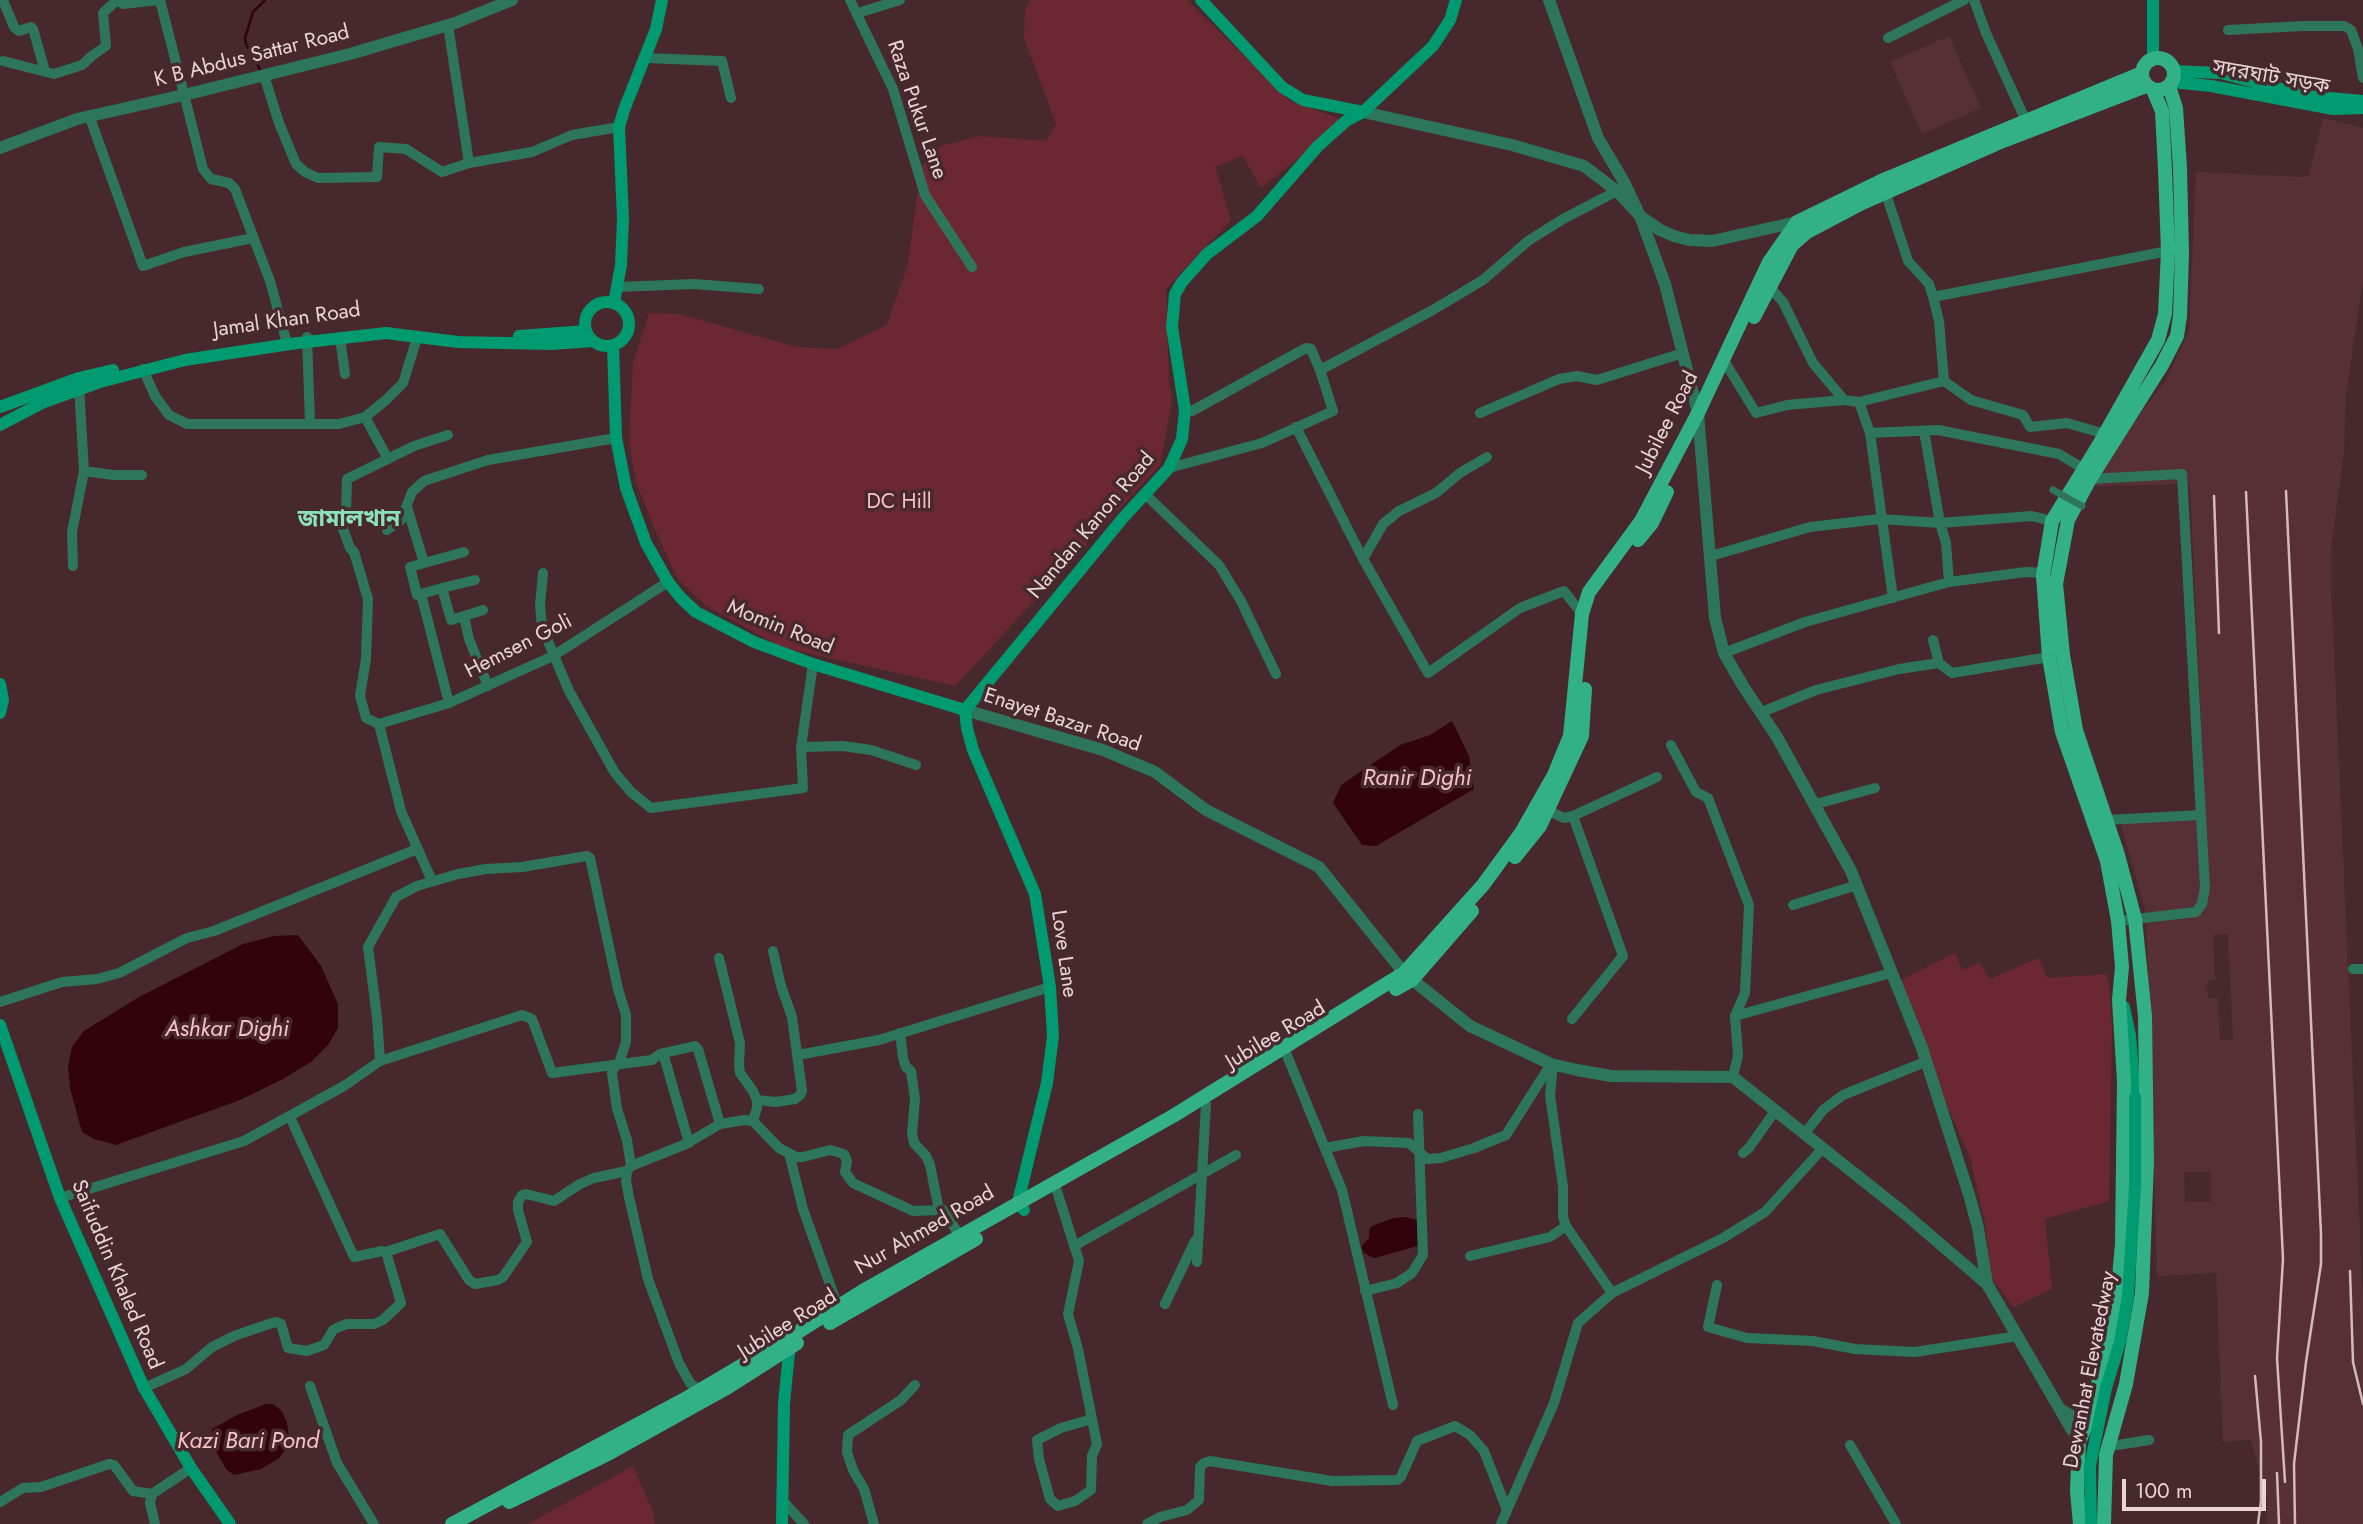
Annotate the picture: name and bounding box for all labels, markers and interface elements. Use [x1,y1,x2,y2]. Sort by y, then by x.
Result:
street label: K B Abdus Sattar Road [152,21,352,93]
street label: Raza Pukur Lane [880,37,952,183]
street label: সদরঘাট সড়ক [2210,55,2332,101]
street label: Jamal Khan Road [212,298,362,344]
street label: Jubilee Road [1631,368,1705,478]
street label: Nandan Kanon Road [1023,447,1161,605]
park label: DC Hill [866,490,932,516]
district label: জামালখান [298,506,400,534]
street label: Momin Road [723,595,837,661]
street label: Hemsen Goli [461,609,577,685]
street label: Enayet Bazar Road [980,684,1144,758]
water label: Ranir Dighi [1363,765,1471,793]
street label: Love Lane [1044,909,1082,999]
street label: Jubilee Road [1222,996,1330,1076]
water label: Ashkar Dighi [165,1016,289,1044]
street label: Saifuddin Khaled Road [65,1177,167,1373]
street label: Nur Ahmed Road [851,1181,999,1281]
street label: Dewanhat Elevatedway [2060,1269,2122,1471]
street label: Jubilee Road [734,1285,842,1365]
water label: Kazi Bari Pond [177,1428,319,1456]
scale bar [2125,1464,2268,1508]
text: 100 m [2135,1476,2192,1506]

